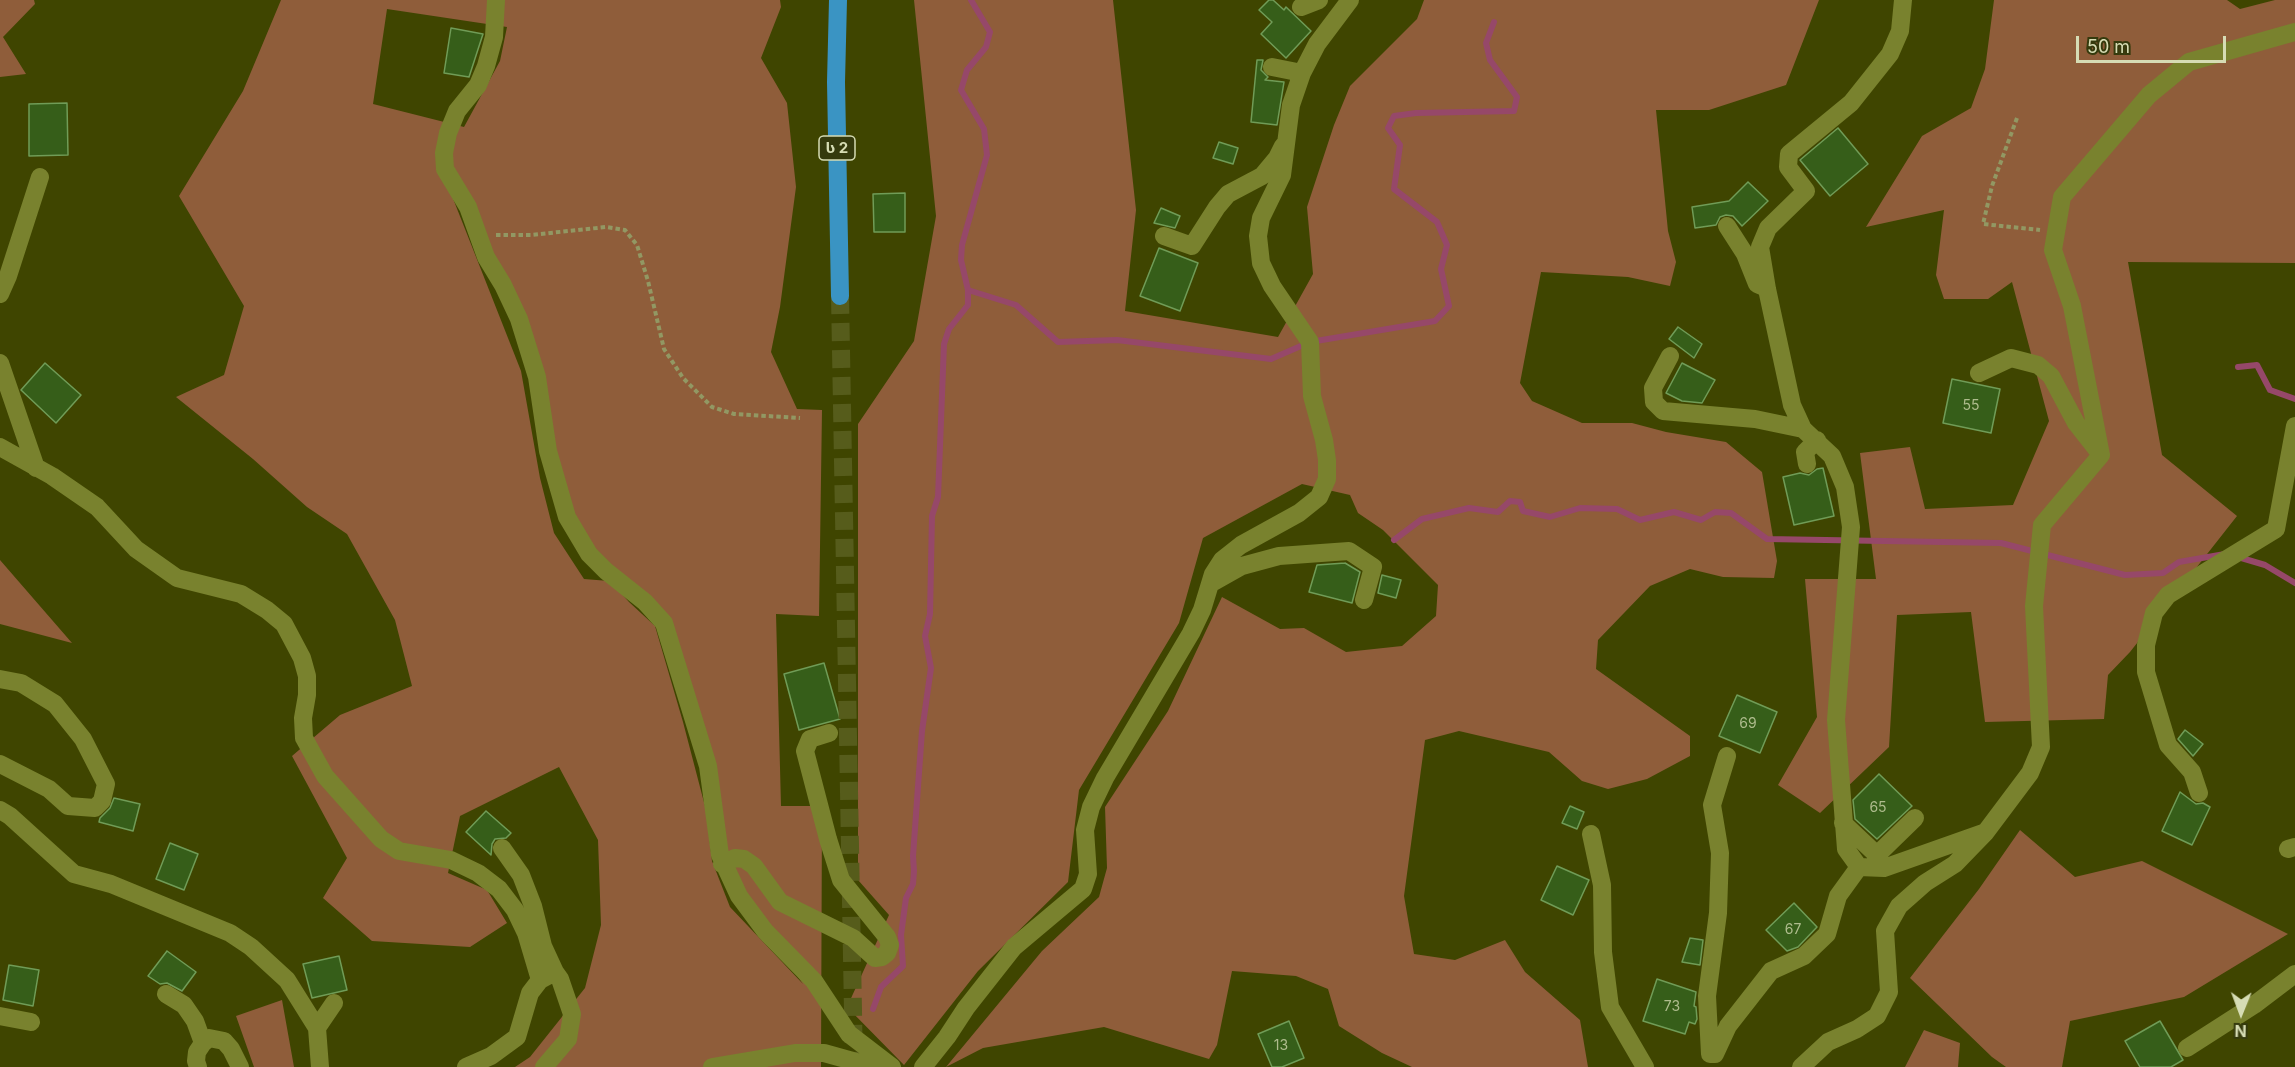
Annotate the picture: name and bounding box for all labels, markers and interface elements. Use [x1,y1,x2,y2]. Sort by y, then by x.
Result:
scale bar [2079,24,2229,62]
text: 50 m [2087,36,2130,57]
road number: ს 2 [819,136,855,160]
house number: 55 [1962,398,1980,414]
house number: 69 [1739,716,1757,732]
house number: 65 [1869,800,1887,816]
house number: 67 [1785,922,1801,938]
north arrow [2211,983,2271,1043]
house number: 73 [1664,999,1680,1015]
text: N [2234,1021,2247,1041]
house number: 13 [1274,1038,1288,1054]

